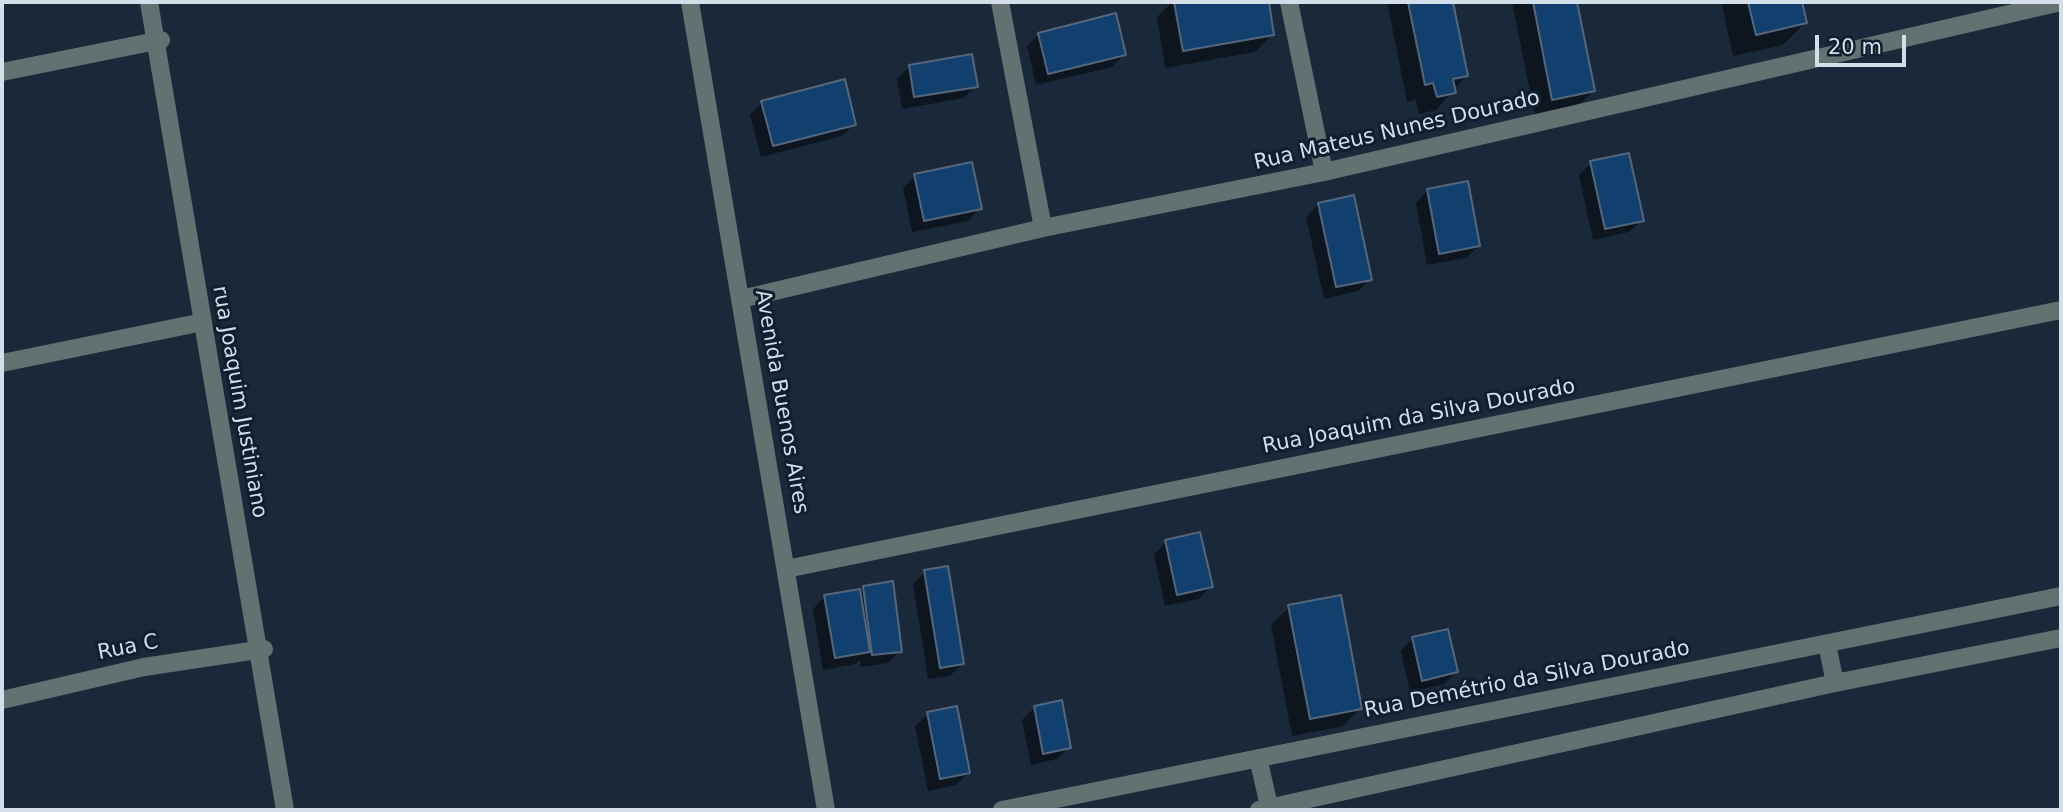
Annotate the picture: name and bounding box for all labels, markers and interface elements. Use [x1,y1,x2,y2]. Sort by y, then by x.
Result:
scale bar [1818,21,1909,65]
text: 20 m [1828,35,1882,59]
street label: Rua Mateus Nunes Dourado [1252,86,1542,176]
street label: rua Joaquim Justiniano [206,284,272,520]
street label: Avenida Buenos Aires [749,288,813,516]
street label: Rua Joaquim da Silva Dourado [1261,374,1577,460]
street label: Rua C [96,630,160,666]
street label: Rua Demétrio da Silva Dourado [1362,636,1692,724]

